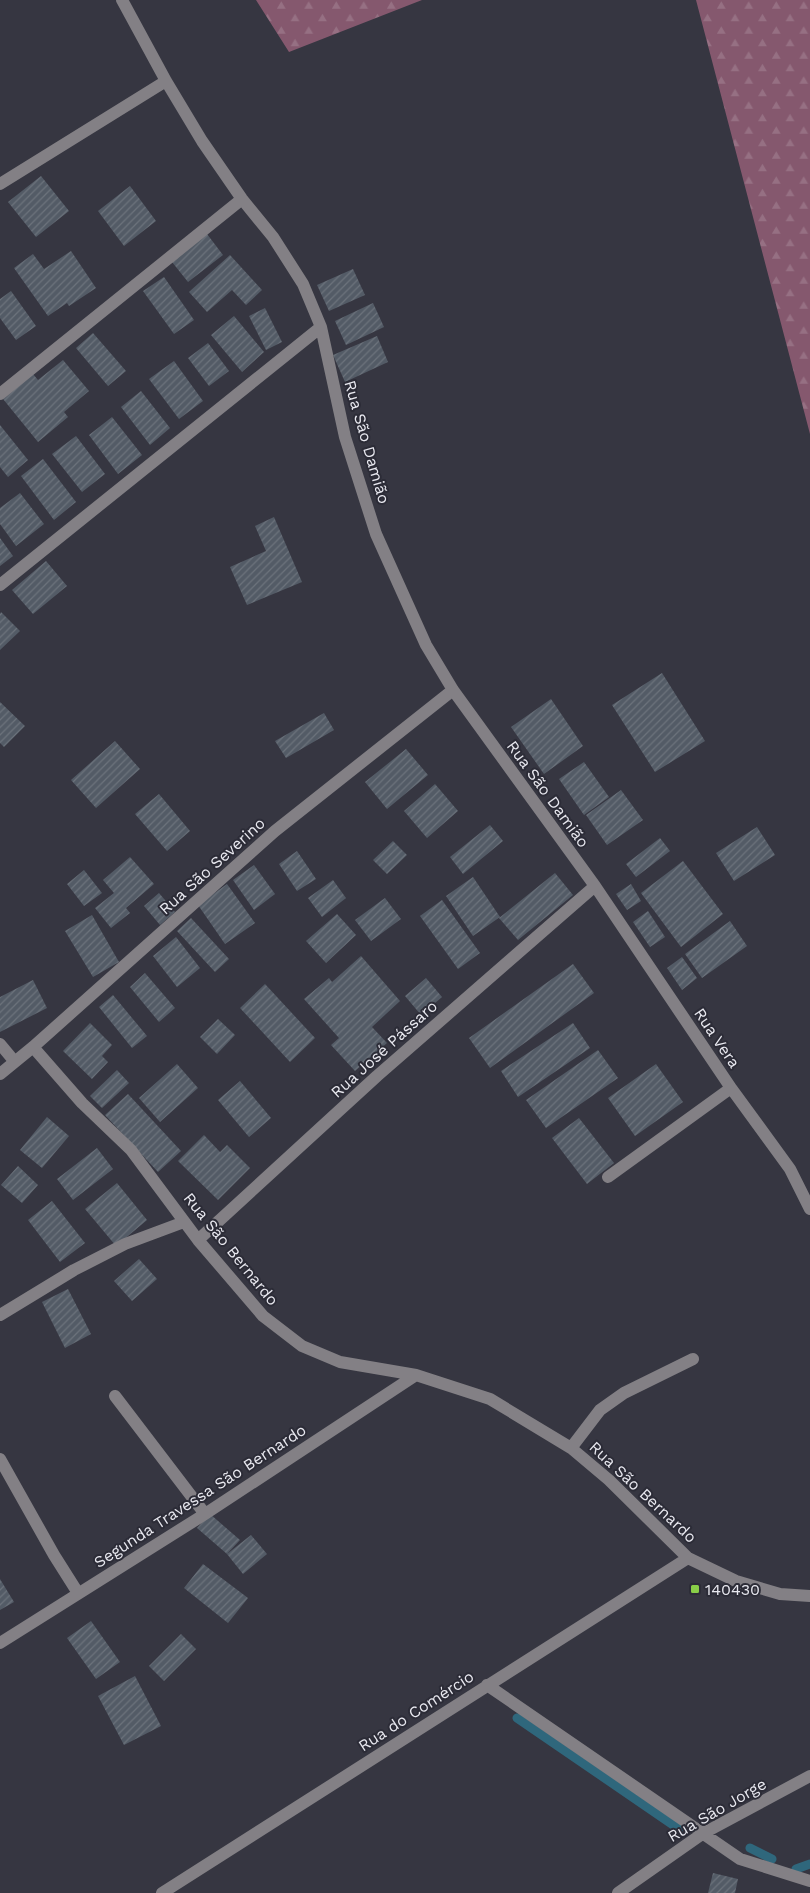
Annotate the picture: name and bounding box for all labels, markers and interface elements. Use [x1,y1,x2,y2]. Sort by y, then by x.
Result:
street label: Rua São Damião [340,378,394,506]
street label: Rua São Damião [503,737,593,851]
street label: Rua São Severino [155,814,269,918]
street label: Rua José Pássaro [327,996,441,1102]
street label: Rua Vera [690,1004,744,1072]
street label: Rua São Bernardo [180,1189,282,1309]
street label: Segunda Travessa São Bernardo [90,1420,310,1572]
street label: Rua São Bernardo [585,1437,701,1547]
place label: 140430 [705,1580,760,1599]
marker: 140430 [689,1583,701,1595]
street label: Rua do Comércio [355,1667,477,1755]
street label: Rua São Jorge [664,1774,770,1846]

